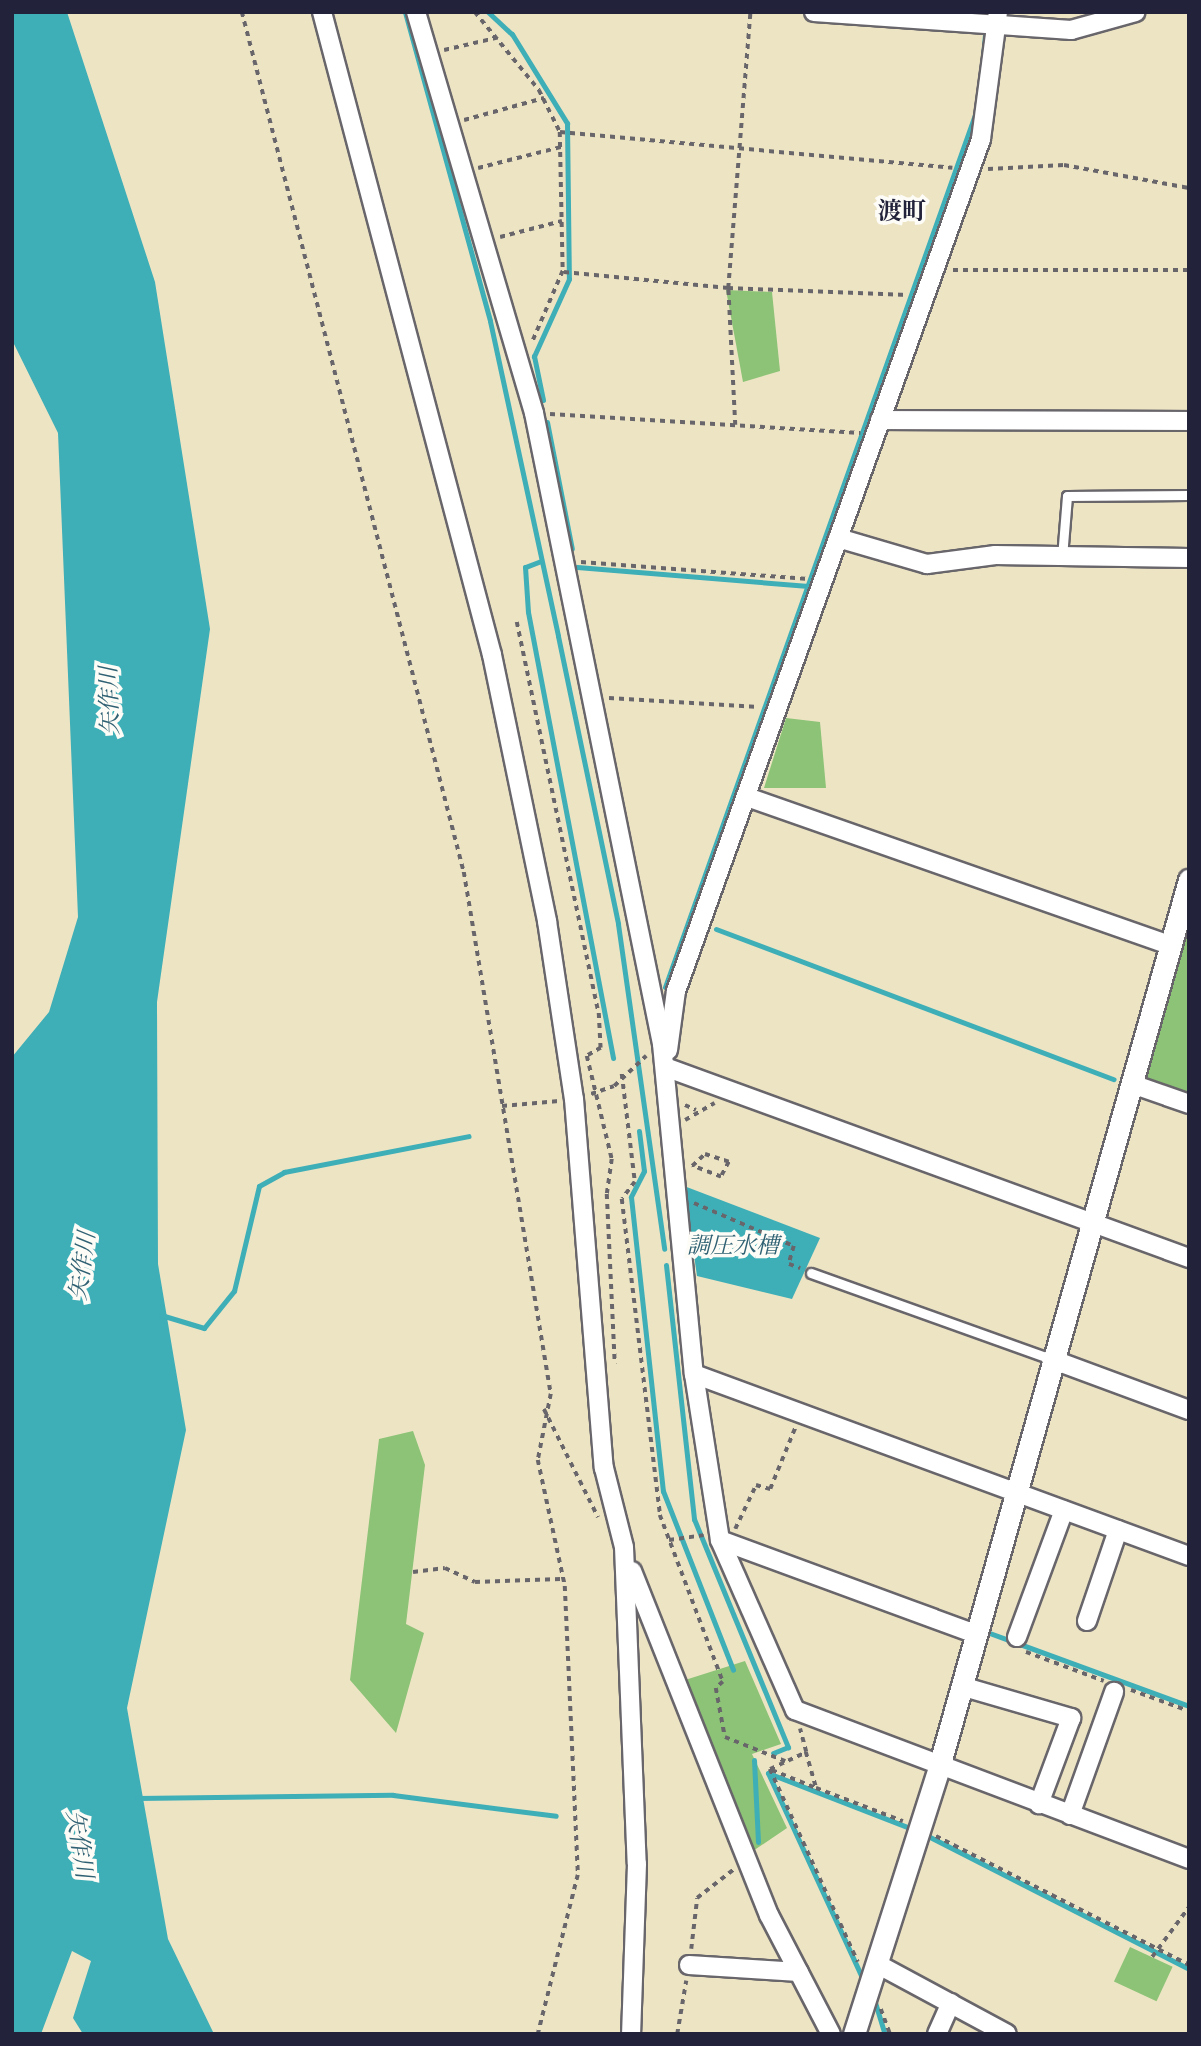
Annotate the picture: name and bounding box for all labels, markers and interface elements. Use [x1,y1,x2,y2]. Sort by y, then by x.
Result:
district label: 渡町 [878,197,926,225]
water label: 矢作川 [94,666,124,736]
water label: 矢作川 [64,1230,100,1302]
water label: 調圧水槽 [687,1231,779,1259]
water label: 矢作川 [61,1808,99,1880]

